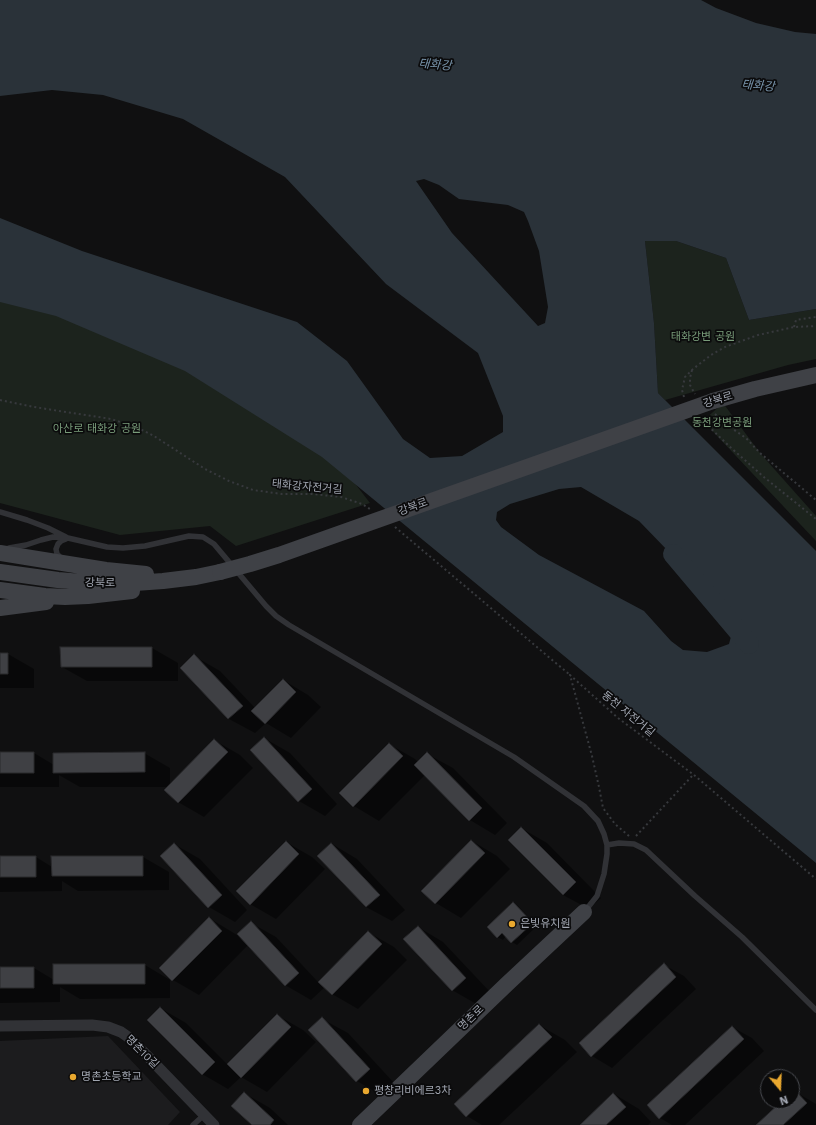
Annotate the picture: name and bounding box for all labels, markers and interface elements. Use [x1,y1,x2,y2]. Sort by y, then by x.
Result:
water label: 태화강 [418,57,452,73]
water label: 태화강 [741,78,775,94]
park label: 태화강변 공원 [671,330,735,344]
street label: 강북로 [702,389,734,411]
park label: 동천강변공원 [692,416,752,430]
park label: 아산로 태화강 공원 [53,422,141,436]
street label: 태화강자전거길 [271,477,343,497]
street label: 강북로 [396,496,430,518]
street label: 강북로 [85,576,115,590]
street label: 동천 자전거길 [599,689,657,739]
place label: 은빛유치원 [520,917,571,931]
marker: 은빛유치원 [507,919,517,929]
street label: 명촌로 [455,1003,487,1033]
street label: 명촌10길 [123,1033,161,1071]
north arrow [760,1069,800,1109]
place label: 명촌초등학교 [81,1070,142,1084]
marker: 명촌초등학교 [68,1072,78,1082]
place label: 평창리비에르3차 [374,1084,451,1098]
marker: 평창리비에르3차 [361,1086,371,1096]
text: N [778,1092,790,1107]

